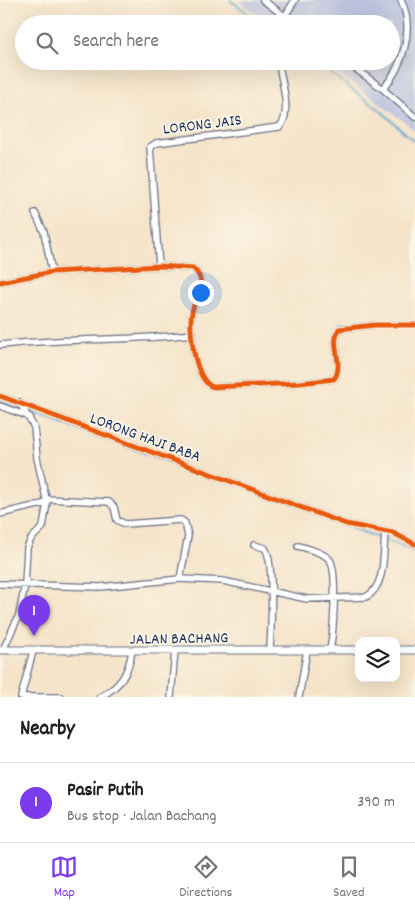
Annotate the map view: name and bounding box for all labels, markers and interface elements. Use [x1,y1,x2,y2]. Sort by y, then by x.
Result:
search box [15,15,400,70]
icon: search [33,29,61,57]
text: Search here [73,29,159,56]
street label: LORONG JAIS [162,109,243,142]
your location [188,280,214,306]
street label: LORONG HAJI BABA [87,408,204,469]
pin: 1 [18,595,50,636]
street label: JALAN BACHANG [130,627,229,652]
map controls [355,637,400,682]
button: layers [355,637,400,682]
text: Nearby [20,715,75,745]
text: Pasir Putih [67,778,143,805]
text: 1 [34,791,38,814]
text: 390 m [357,791,395,814]
text: Bus stop · Jalan Bachang [67,805,216,828]
tab: Map [50,853,78,903]
tab: Directions [179,853,232,903]
tab: Saved [333,853,365,903]

